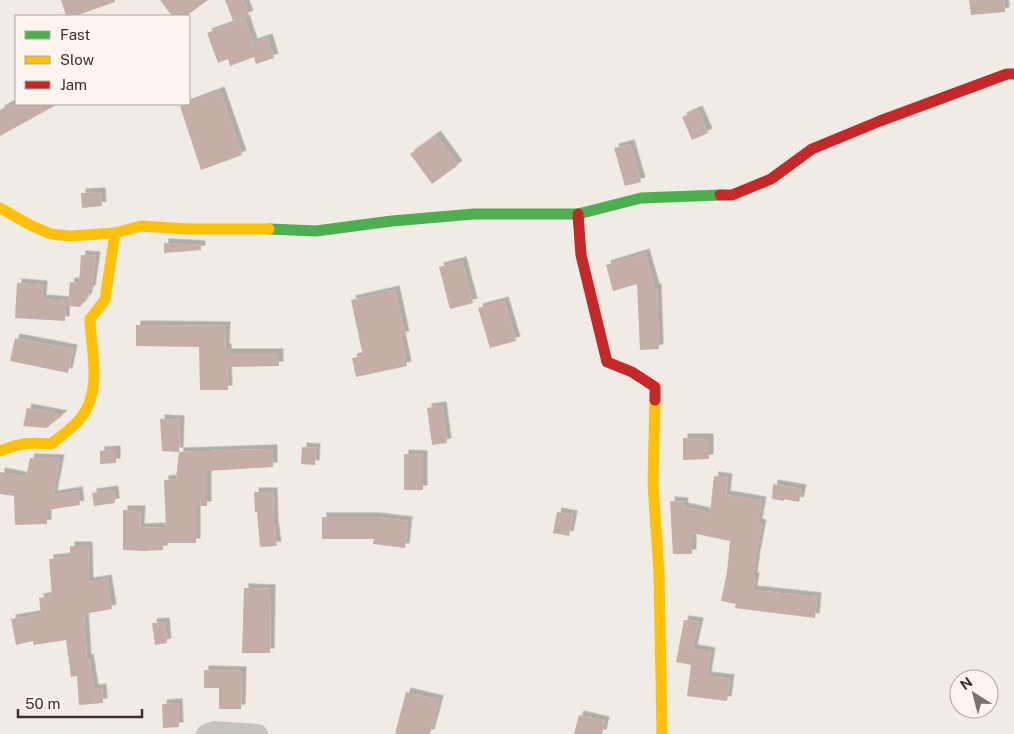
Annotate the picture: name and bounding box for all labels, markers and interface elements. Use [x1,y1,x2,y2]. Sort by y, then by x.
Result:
legend [15,15,190,105]
text: Fast [60,26,90,43]
text: Slow [60,51,95,68]
text: Jam [60,76,87,93]
north arrow [949,669,999,719]
text: N [957,674,975,693]
scale bar [18,686,141,718]
text: 50 m [25,695,60,712]

